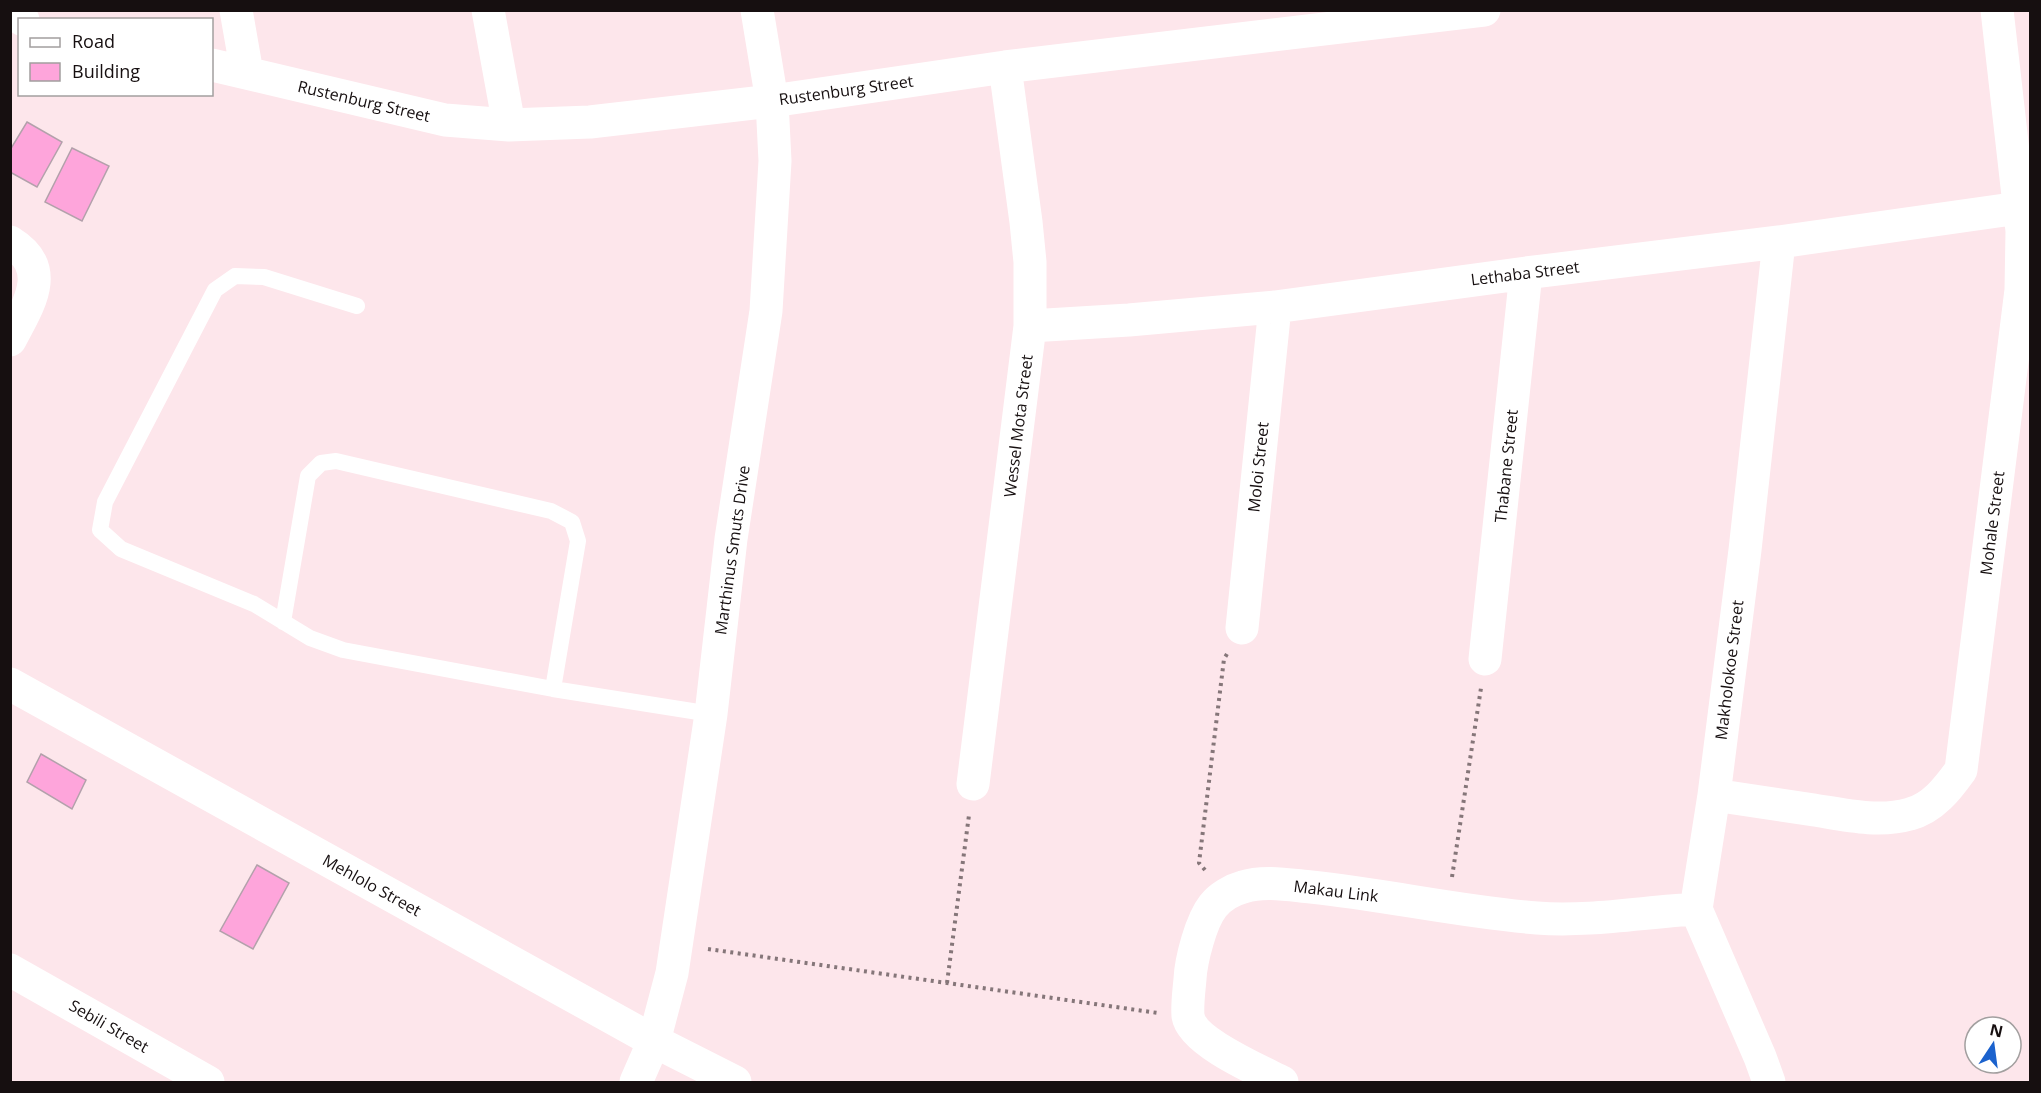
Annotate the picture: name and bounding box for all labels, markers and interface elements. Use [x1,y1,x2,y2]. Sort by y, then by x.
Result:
legend [18,18,213,96]
text: Road [72,29,115,53]
text: Building [72,59,140,83]
street label: Rustenburg Street [777,70,915,110]
street label: Rustenburg Street [296,75,433,127]
street label: Lethaba Street [1469,255,1581,291]
street label: Wessel Mota Street [998,353,1038,499]
street label: Thabane Street [1489,408,1523,524]
street label: Moloi Street [1242,421,1274,513]
street label: Marthinus Smuts Drive [709,464,755,636]
street label: Mohale Street [1975,469,2009,576]
street label: Makholokoe Street [1710,599,1749,741]
street label: Mehlolo Street [319,849,425,921]
street label: Makau Link [1292,875,1380,907]
street label: Sebili Street [65,994,153,1058]
north arrow [1963,1015,2023,1075]
text: N [1988,1018,2005,1043]

